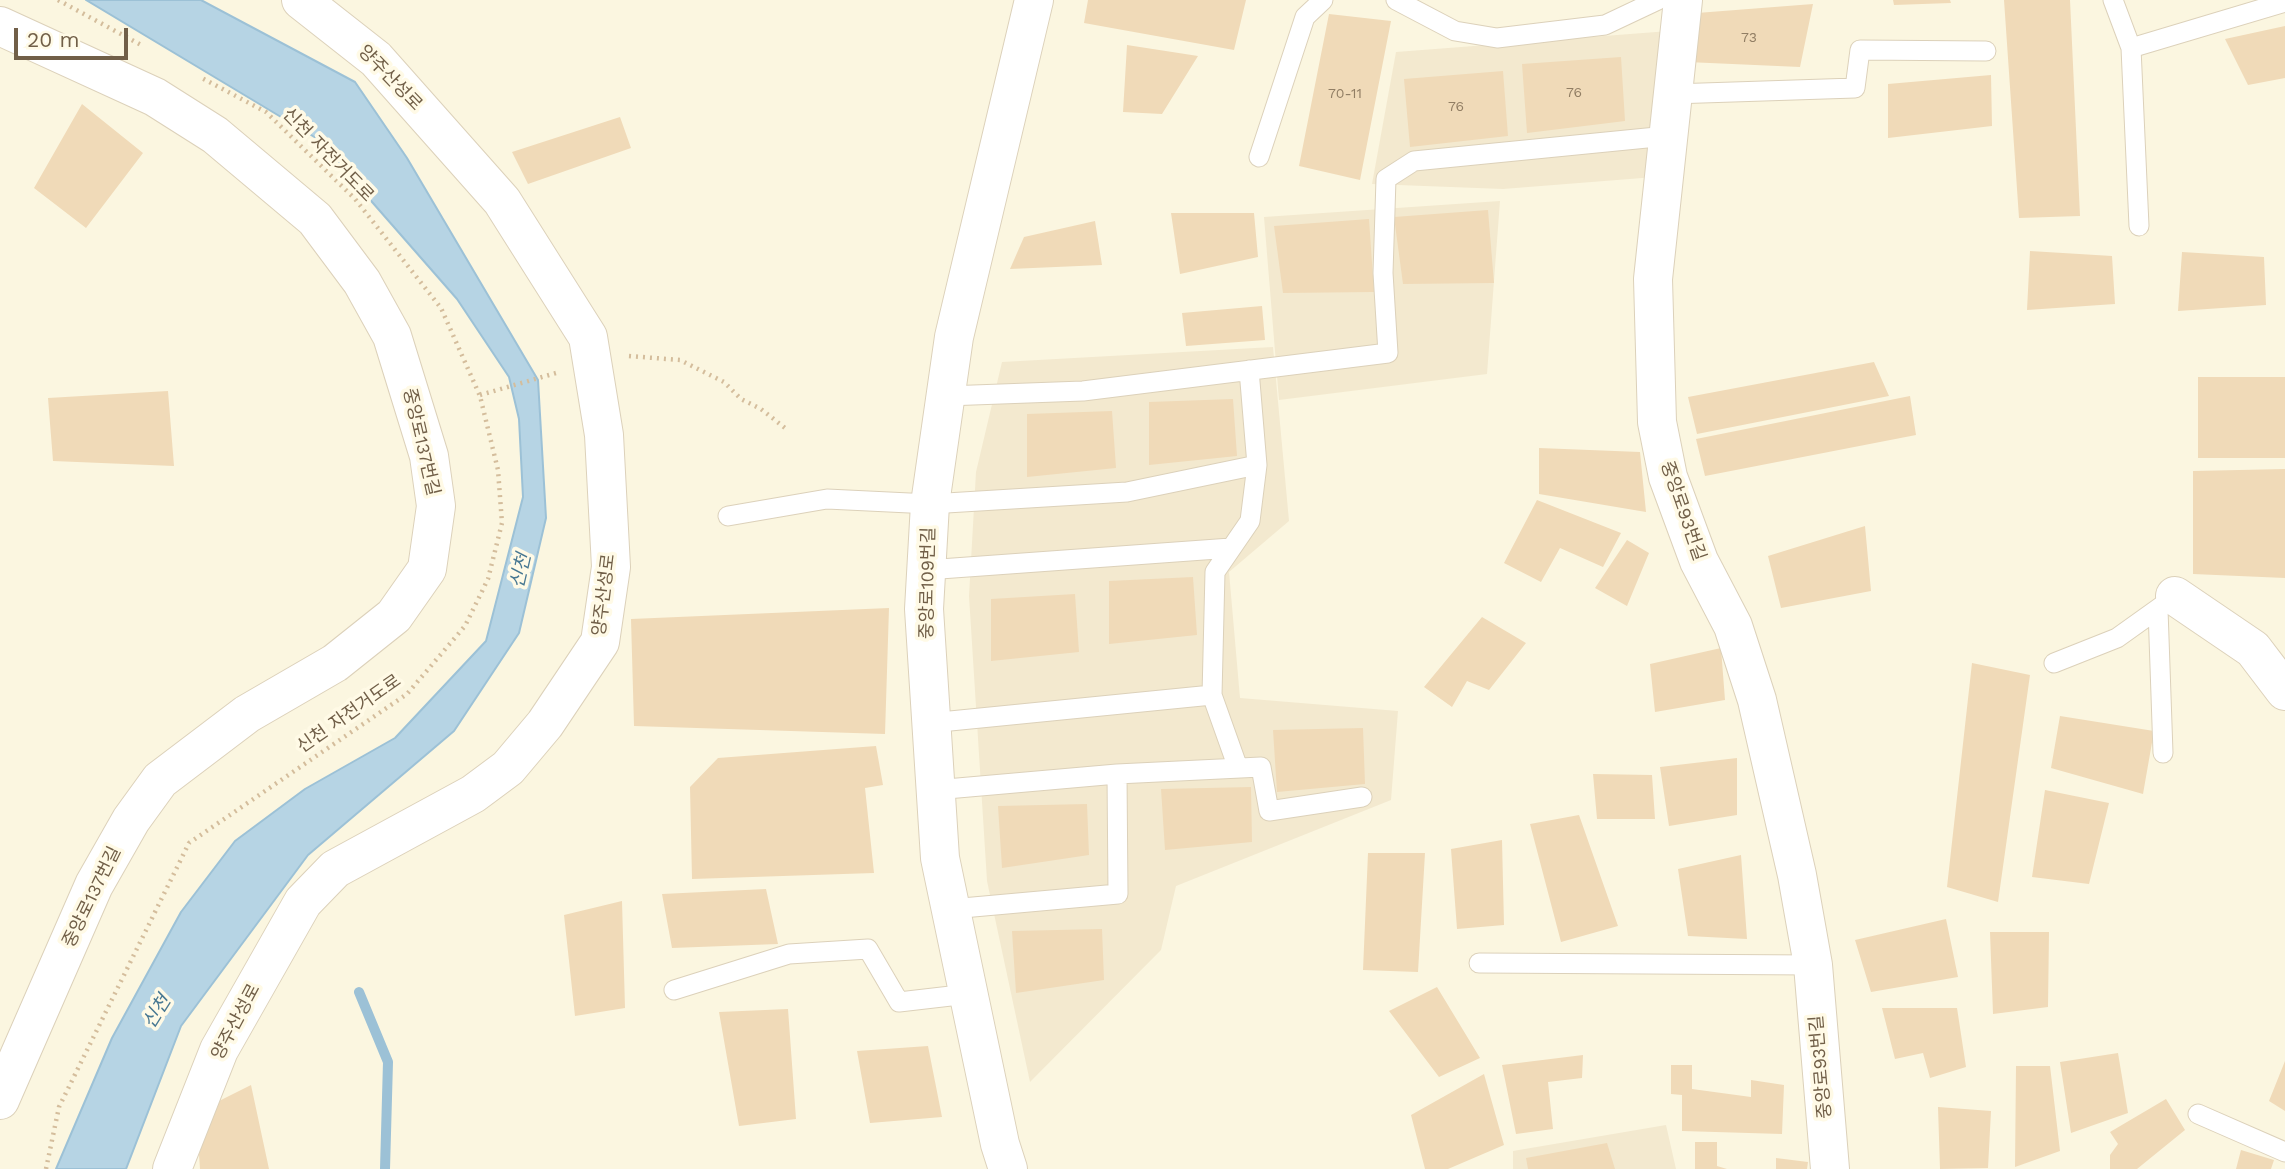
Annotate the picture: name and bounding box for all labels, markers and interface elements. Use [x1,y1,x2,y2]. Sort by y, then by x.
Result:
scale bar [18,14,131,58]
text: 20 m [27,27,79,52]
house number: 73 [1741,30,1757,46]
street label: 양주산성로 [353,41,427,115]
house number: 76 [1566,85,1582,101]
house number: 70-11 [1328,86,1362,102]
house number: 76 [1448,99,1464,115]
street label: 신천 자전거도로 [278,104,378,206]
street label: 중앙로137번길 [398,386,444,498]
street label: 중앙로93번길 [1656,458,1710,564]
street label: 중앙로109번길 [916,527,940,639]
water label: 신천 [506,551,536,591]
street label: 양주산성로 [588,553,620,637]
street label: 신천 자전거도로 [293,670,405,758]
street label: 중앙로137번길 [58,843,126,951]
street label: 양주산성로 [207,980,265,1064]
water label: 신천 [138,991,176,1033]
street label: 중앙로93번길 [1806,1014,1836,1120]

